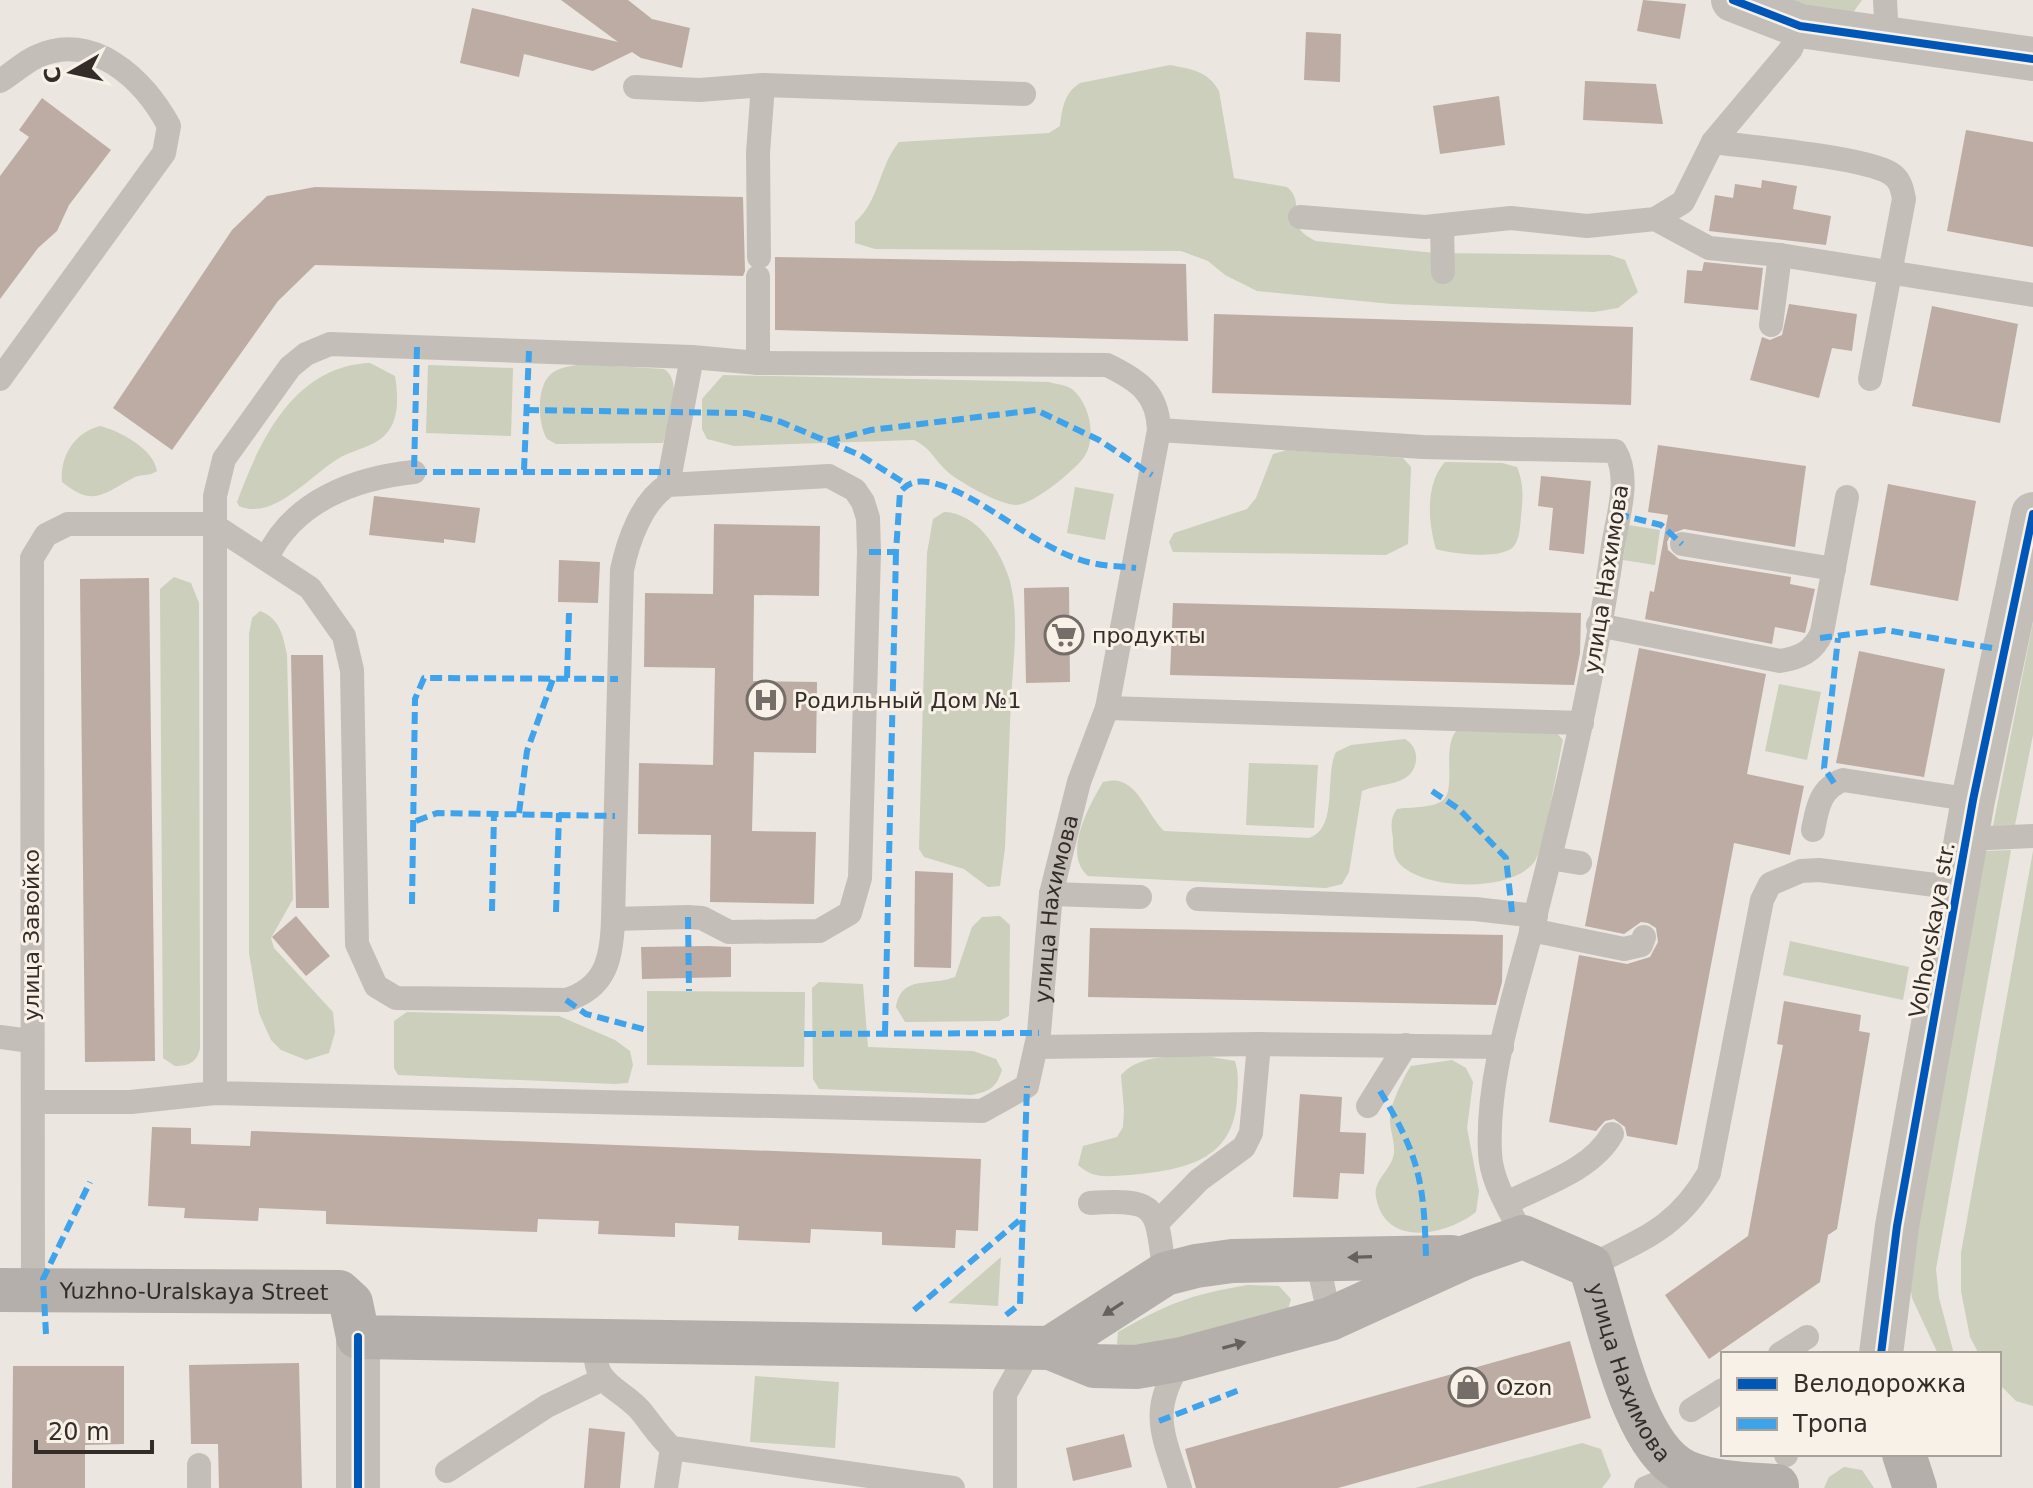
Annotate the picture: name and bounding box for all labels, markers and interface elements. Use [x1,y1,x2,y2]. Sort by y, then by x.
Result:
north arrow [32,32,112,112]
text: С [39,65,66,85]
street label: улица Нахимова [1579,483,1633,675]
supermarket icon: продукты [1043,614,1085,656]
place label: продукты [1092,623,1206,648]
hospital icon: Родильный Дом №1 [745,679,787,721]
place label: Родильный Дом №1 [794,688,1021,713]
street label: улица Нахимова [1029,812,1083,1004]
street label: Volhovskaya str. [1904,840,1960,1020]
street label: улица Завойко [19,849,44,1021]
one-way arrow [1347,1251,1372,1264]
street label: Yuzhno-Uralskaya Street [59,1278,329,1304]
street label: улица Нахимова [1583,1280,1676,1467]
one-way arrow [1102,1302,1123,1317]
one-way arrow [1223,1338,1247,1351]
legend [1721,1352,2001,1456]
shop icon: Ozon [1447,1366,1489,1408]
text: Велодорожка [1793,1370,1966,1398]
place label: Ozon [1496,1375,1552,1400]
scale bar [36,1404,152,1454]
text: Тропа [1792,1410,1868,1438]
text: 20 m [48,1418,110,1446]

